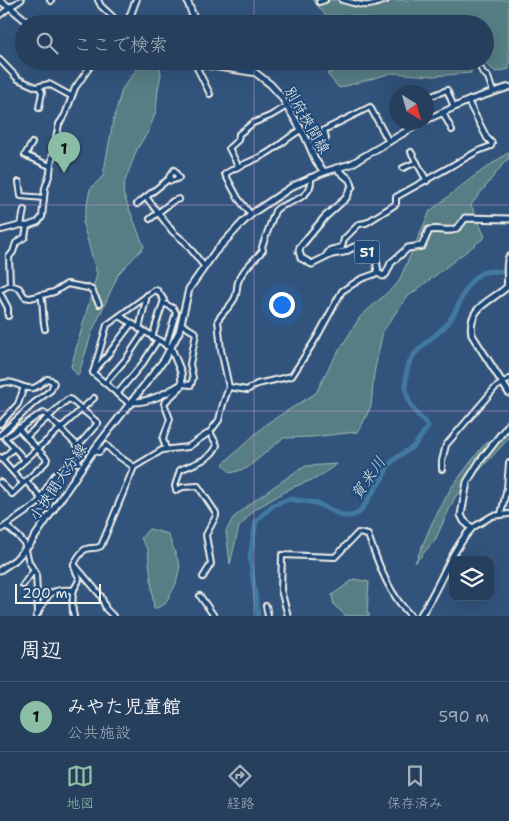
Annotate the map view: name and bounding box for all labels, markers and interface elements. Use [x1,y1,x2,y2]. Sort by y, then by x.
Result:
search box [15,15,494,70]
icon: search [33,29,61,57]
text: ここで検索 [73,32,168,57]
street label: 別府挾間線 [280,83,334,157]
north arrow [389,85,434,130]
pin: 1 [48,132,80,173]
road number: 51 [354,240,380,264]
your location [269,292,295,318]
street label: 小挾間大分線 [25,439,91,525]
water label: 賀来川 [346,452,390,504]
map controls [449,556,494,601]
button: layers [449,556,494,601]
scale bar [15,581,101,604]
text: 200 m [22,584,68,602]
text: 周辺 [20,636,62,664]
text: みやた児童館 [67,694,181,719]
text: 1 [32,706,40,727]
text: 590 m [439,706,489,727]
text: 公共施設 [67,722,131,743]
tab: 地図 [66,762,94,812]
tab: 経路 [226,762,254,812]
tab: 保存済み [387,762,443,812]

